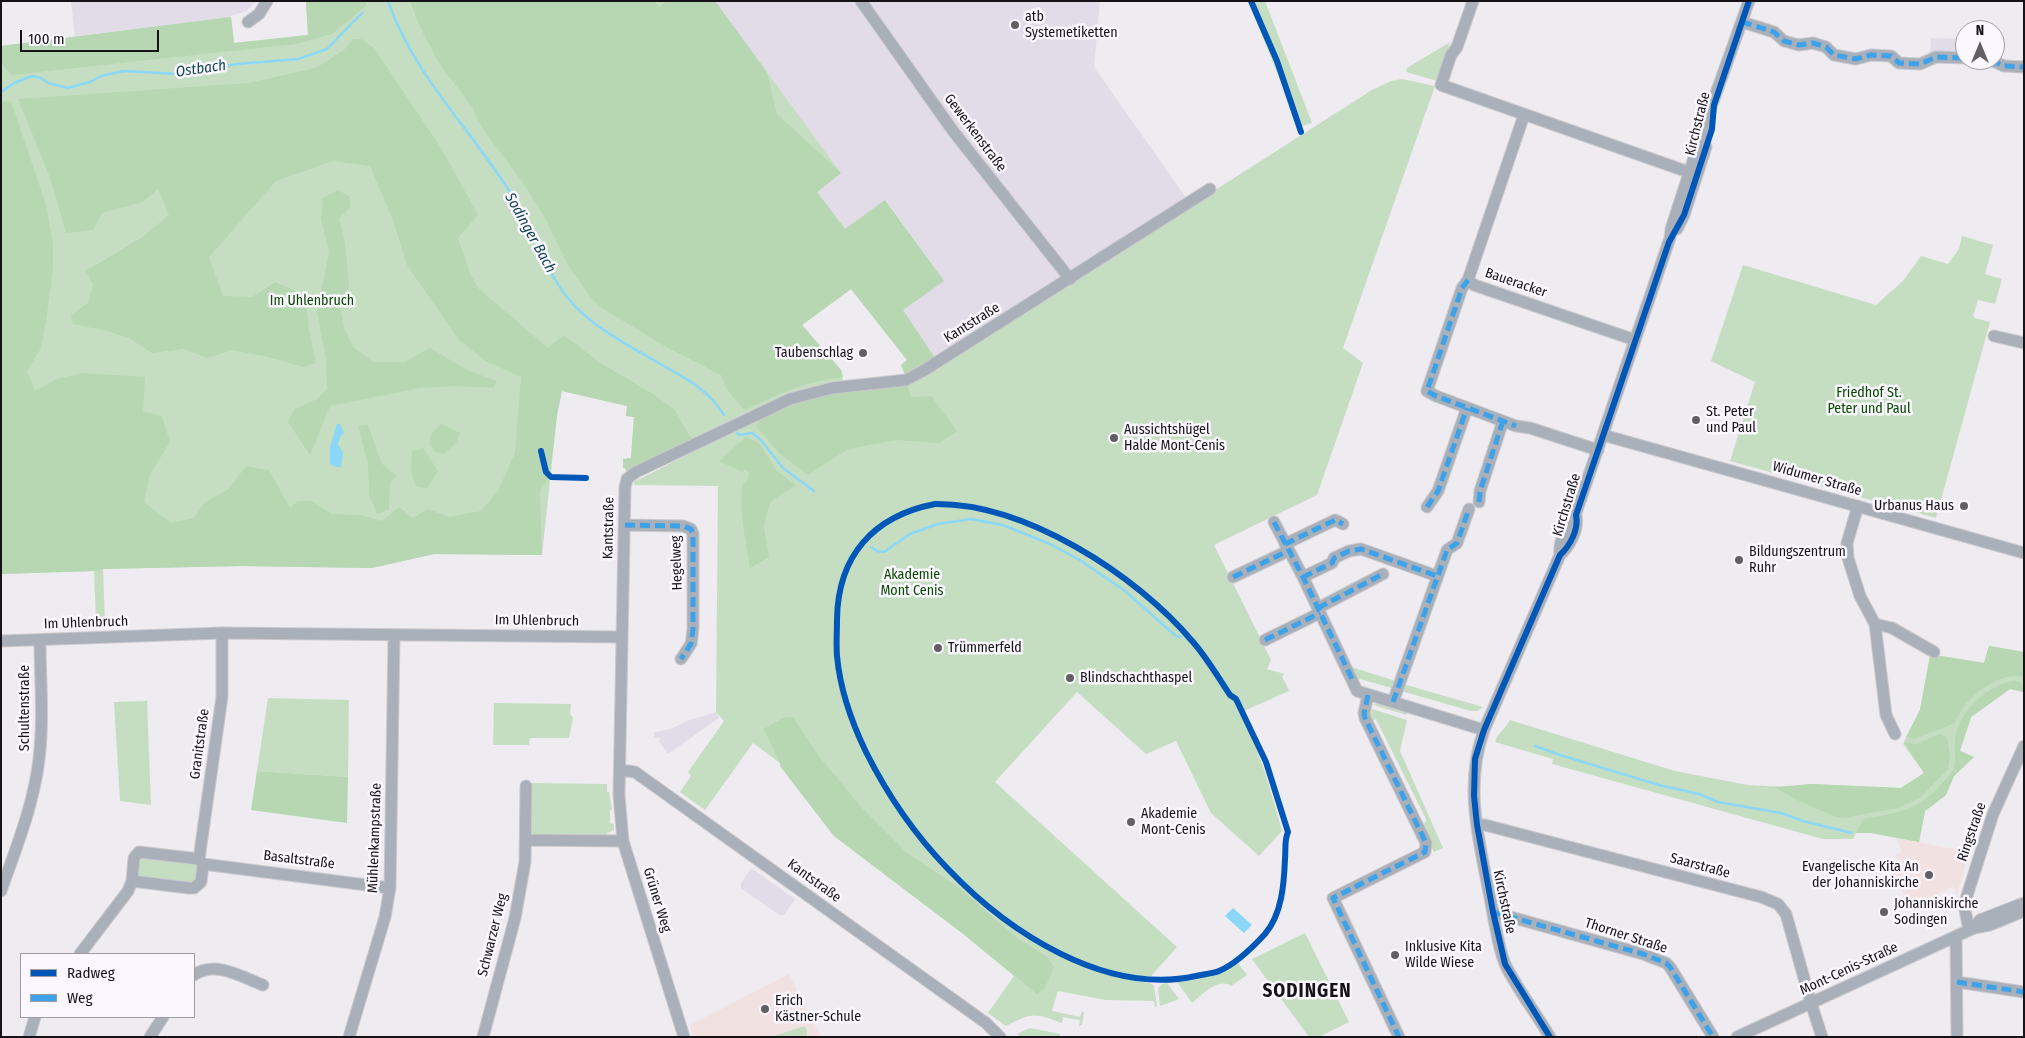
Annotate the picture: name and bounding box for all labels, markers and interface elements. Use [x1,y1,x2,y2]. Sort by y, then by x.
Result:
place label: atb Systemetiketten [1025,9,1118,41]
marker: atb Systemetiketten [1009,19,1021,31]
scale bar [22,20,161,52]
north arrow [1955,20,2005,70]
text: N [1976,22,1984,39]
text: 100 m [28,30,65,48]
water label: Ostbach [175,57,227,81]
street label: Kirchstraße [1682,90,1714,158]
street label: Gewerkenstraße [940,91,1010,175]
water label: Sodinger Bach [501,190,559,276]
street label: Baueracker [1483,265,1549,301]
park label: Im Uhlenbruch [270,293,354,309]
street label: Kantstraße [941,299,1003,347]
place label: Taubenschlag [775,345,853,361]
marker: Taubenschlag [857,347,869,359]
park label: Friedhof St. Peter und Paul [1827,385,1911,418]
place label: St. Peter und Paul [1706,404,1756,437]
marker: St. Peter und Paul [1690,414,1702,426]
place label: Aussichtshügel Halde Mont-Cenis [1124,422,1225,454]
marker: Aussichtshügel Halde Mont-Cenis [1108,432,1120,444]
street label: Widumer Straße [1770,458,1864,500]
street label: Kirchstraße [1549,471,1585,539]
street label: Kantstraße [600,497,618,559]
place label: Urbanus Haus [1874,498,1954,514]
marker: Urbanus Haus [1958,500,1970,512]
street label: Hegelweg [668,535,686,591]
place label: Bildungszentrum Ruhr [1749,544,1846,576]
marker: Bildungszentrum Ruhr [1733,554,1745,566]
park label: Akademie Mont Cenis [880,567,944,600]
street label: Im Uhlenbruch [495,612,579,630]
street label: Im Uhlenbruch [44,613,128,633]
place label: Trümmerfeld [948,640,1022,656]
marker: Trümmerfeld [932,642,944,654]
street label: Schultenstraße [17,665,33,751]
place label: Blindschachthaspel [1080,670,1192,686]
marker: Blindschachthaspel [1064,672,1076,684]
street label: Granitstraße [187,708,213,780]
street label: Mühlenkampstraße [365,783,385,893]
street label: Ringstraße [1954,800,1990,864]
place label: Akademie Mont-Cenis [1141,806,1206,839]
marker: Akademie Mont-Cenis [1125,816,1137,828]
street label: Basaltstraße [262,847,336,873]
street label: Saarstraße [1668,850,1732,882]
street label: Kantstraße [784,856,844,906]
place label: Evangelische Kita An der Johanniskirche [1802,859,1919,892]
street label: Grüner Weg [639,866,675,934]
street label: Kirchstraße [1489,868,1519,936]
marker: Evangelische Kita An der Johanniskirche [1923,869,1935,881]
street label: Schwarzer Weg [475,892,511,978]
place label: Johanniskirche Sodingen [1894,896,1979,929]
marker: Johanniskirche Sodingen [1878,906,1890,918]
street label: Thorner Straße [1583,915,1669,957]
place label: Inklusive Kita Wilde Wiese [1405,939,1482,972]
street label: Mont-Cenis-Straße [1797,939,1901,999]
marker: Inklusive Kita Wilde Wiese [1389,949,1401,961]
legend [20,953,195,1018]
text: Radweg [67,964,115,982]
district label: SODINGEN [1261,981,1353,1003]
text: Weg [67,989,93,1007]
place label: Erich Kästner-Schule [775,993,861,1026]
marker: Erich Kästner-Schule [759,1003,771,1015]

